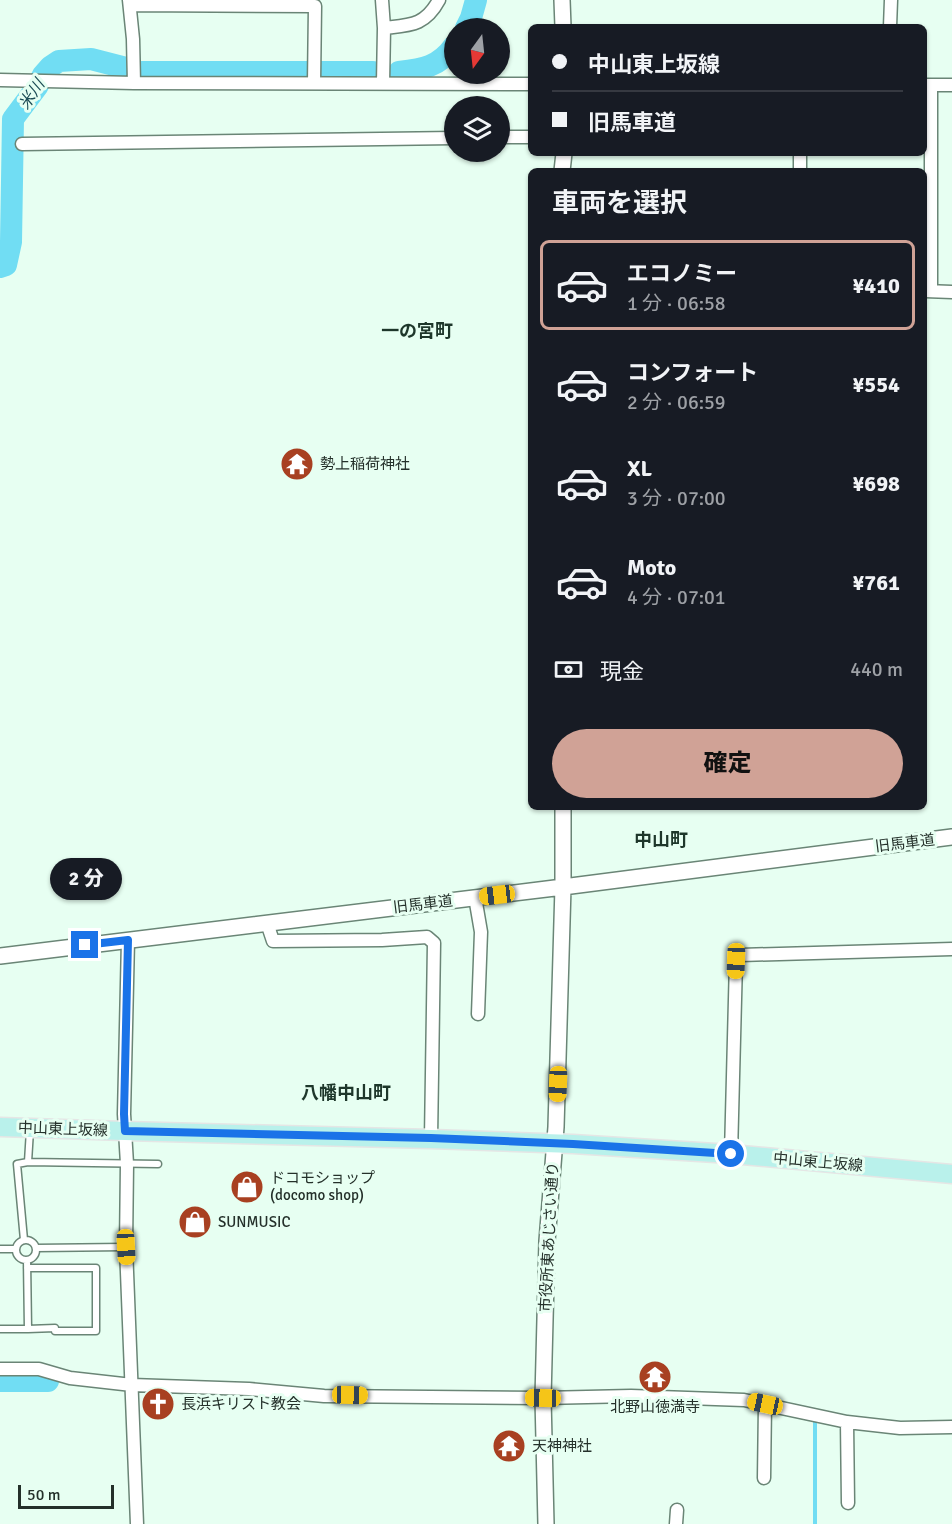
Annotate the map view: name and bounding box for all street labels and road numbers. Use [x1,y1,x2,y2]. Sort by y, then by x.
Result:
street label: 旧馬車道 [874,830,936,856]
street label: 旧馬車道 [392,891,454,917]
street label: 中山東上坂線 [18,1118,108,1140]
street label: 中山東上坂線 [772,1149,864,1175]
street label: 市役所東あじさい通り [536,1162,562,1312]

